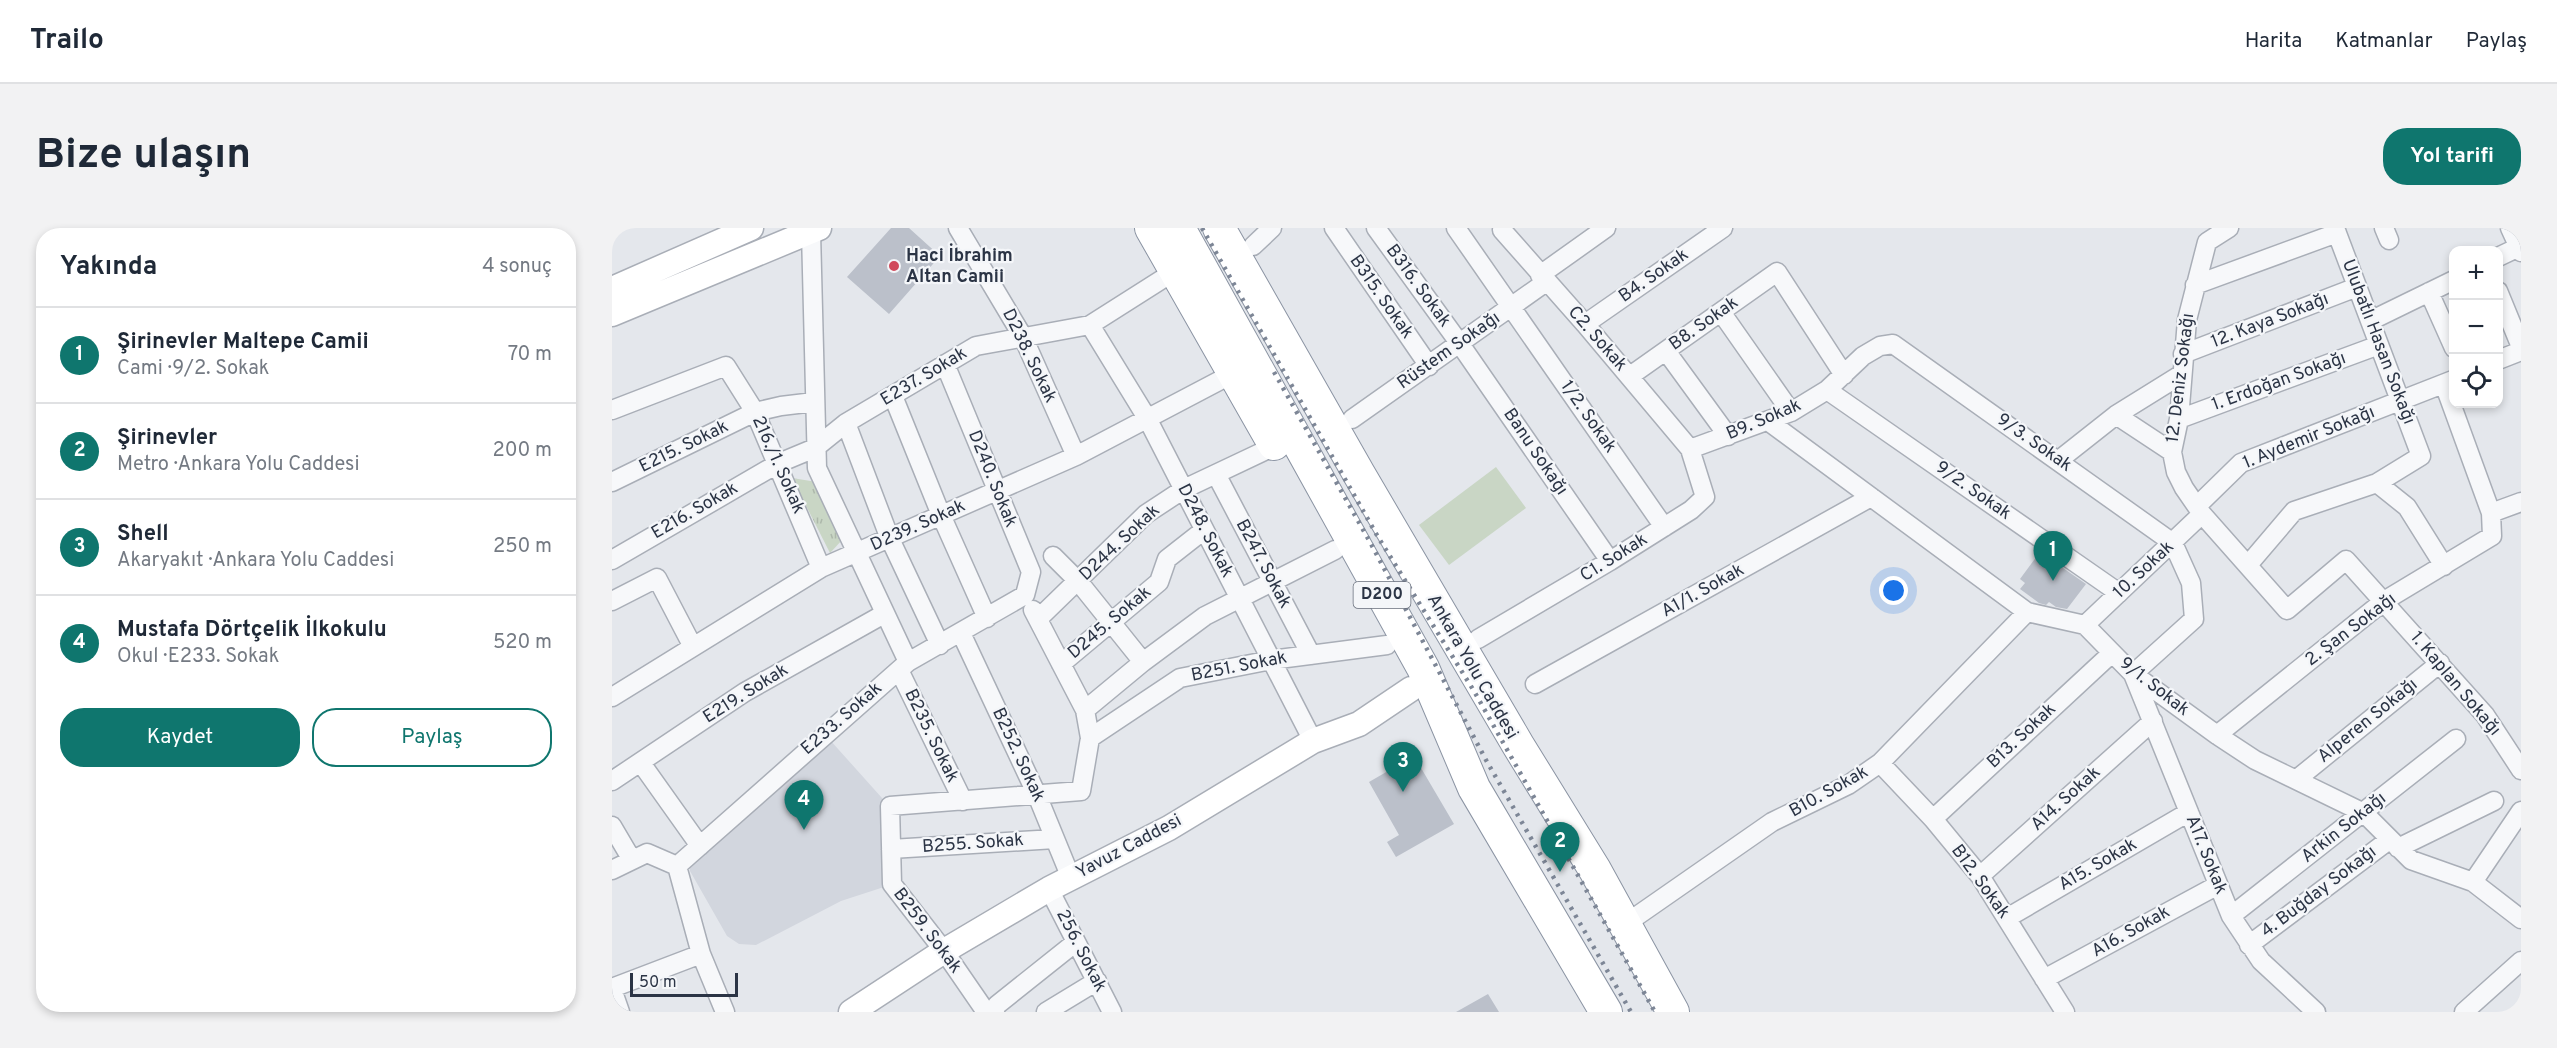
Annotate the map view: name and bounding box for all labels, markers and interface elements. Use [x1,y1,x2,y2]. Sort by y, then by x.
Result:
text: Trailo [30,23,104,59]
text: Harita [2245,28,2302,55]
text: Katmanlar [2335,28,2433,55]
text: Paylaş [2466,28,2527,55]
button: Yol tarifi [2383,128,2521,185]
text: Bize ulaşın [36,130,251,183]
street label: B316. Sokak [1380,240,1456,332]
place label: Haci İbrahim Altan Camii [906,243,1013,289]
street label: B4. Sokak [1615,244,1693,308]
map controls [2449,246,2503,408]
button: + [2449,246,2503,300]
text: Yakında [60,251,157,284]
street label: B315. Sokak [1344,251,1418,343]
text: 4 sonuç [482,254,552,280]
street label: Ulubatlı Hasan Sokağı [2336,256,2420,428]
marker: Haci İbrahim Altan Camii [887,259,901,273]
street label: 12. Kaya Sokağı [2208,288,2332,354]
street label: B8. Sokak [1665,292,1743,356]
button: − [2449,300,2503,354]
street label: C2. Sokak [1562,301,1632,377]
street label: D238. Sokak [996,305,1062,407]
street label: Rüstem Sokağı [1393,307,1505,395]
street label: 12. Deniz Sokağı [2162,312,2200,444]
text: Şirinevler Maltepe Camii [117,329,369,356]
text: 1 [76,342,84,368]
text: 70 m [508,342,552,368]
street label: E237. Sokak [877,342,971,412]
street label: 1. Erdoğan Sokağı [2209,347,2349,417]
button: locate [2449,354,2503,408]
text: Cami · 9/2. Sokak [117,356,269,382]
street label: 1/2. Sokak [1555,376,1621,458]
street label: B9. Sokak [1723,394,1805,446]
street label: 1. Aydemir Sokağı [2240,401,2378,475]
street label: Banu Sokağı [1497,404,1573,500]
street label: 9/3. Sokak [1992,409,2076,477]
street label: 216./1. Sokak [746,412,810,518]
street label: E215. Sokak [636,415,732,479]
text: Şirinevler [117,425,217,452]
street label: D240. Sokak [962,427,1022,531]
text: 2 [73,438,86,464]
text: 200 m [493,438,552,464]
text: Metro · Ankara Yolu Caddesi [117,452,360,478]
street label: 9/2. Sokak [1931,456,2015,526]
street label: E216. Sokak [648,477,742,545]
street label: D248. Sokak [1172,480,1238,582]
street label: D239. Sokak [867,495,969,557]
street label: D244. Sokak [1075,500,1165,586]
street label: B247. Sokak [1230,515,1296,613]
text: Shell [117,521,169,548]
street label: C1. Sokak [1576,528,1652,588]
pin: 1 [2034,532,2072,581]
text: 3 [74,534,86,560]
text: 250 m [493,534,552,560]
street label: 10. Sokak [2109,536,2179,604]
text: Akaryakıt · Ankara Yolu Caddesi [117,548,394,574]
street label: A1/1. Sokak [1658,559,1748,623]
your location [1879,576,1908,605]
street label: D245. Sokak [1063,581,1157,665]
road number: D200 [1354,582,1410,608]
street label: 2. Şan Sokağı [2301,588,2401,672]
street label: Ankara Yolu Caddesi [1421,590,1523,744]
text: Mustafa Dörtçelik İlkokulu [117,617,387,644]
street label: 1. Kaplan Sokağı [2405,627,2505,741]
text: 4 [73,630,86,656]
text: 520 m [493,630,552,656]
text: Okul · E233. Sokak [117,644,279,670]
street label: B251. Sokak [1189,646,1289,688]
street label: 9/1. Sokak [2114,652,2194,722]
street label: E219. Sokak [699,659,793,729]
street label: Alperen Sokağı [2313,674,2423,768]
street label: E233. Sokak [797,677,887,761]
street label: B235. Sokak [898,685,964,787]
street label: B13. Sokak [1983,698,2061,774]
street label: B252. Sokak [986,704,1050,806]
button: Kaydet [60,708,300,767]
button: Paylaş [312,708,552,767]
pin: 3 [1384,742,1422,792]
street label: B10. Sokak [1785,761,1873,823]
street label: A14. Sokak [2026,762,2106,836]
pin: 4 [784,780,824,830]
street label: Arkin Sokağı [2297,788,2391,868]
street label: Yavuz Caddesi [1072,809,1186,885]
street label: A17. Sokak [2180,812,2232,898]
pin: 2 [1540,822,1580,872]
street label: B255. Sokak [921,829,1025,859]
street label: A15. Sokak [2055,833,2141,897]
street label: B12. Sokak [1945,840,2015,924]
street label: 4. Buğday Sokağı [2257,841,2381,943]
street label: B259. Sokak [887,884,967,978]
street label: A16. Sokak [2088,901,2174,963]
street label: 256. Sokak [1050,906,1112,996]
scale bar [630,970,738,998]
text: 50 m [639,973,677,993]

